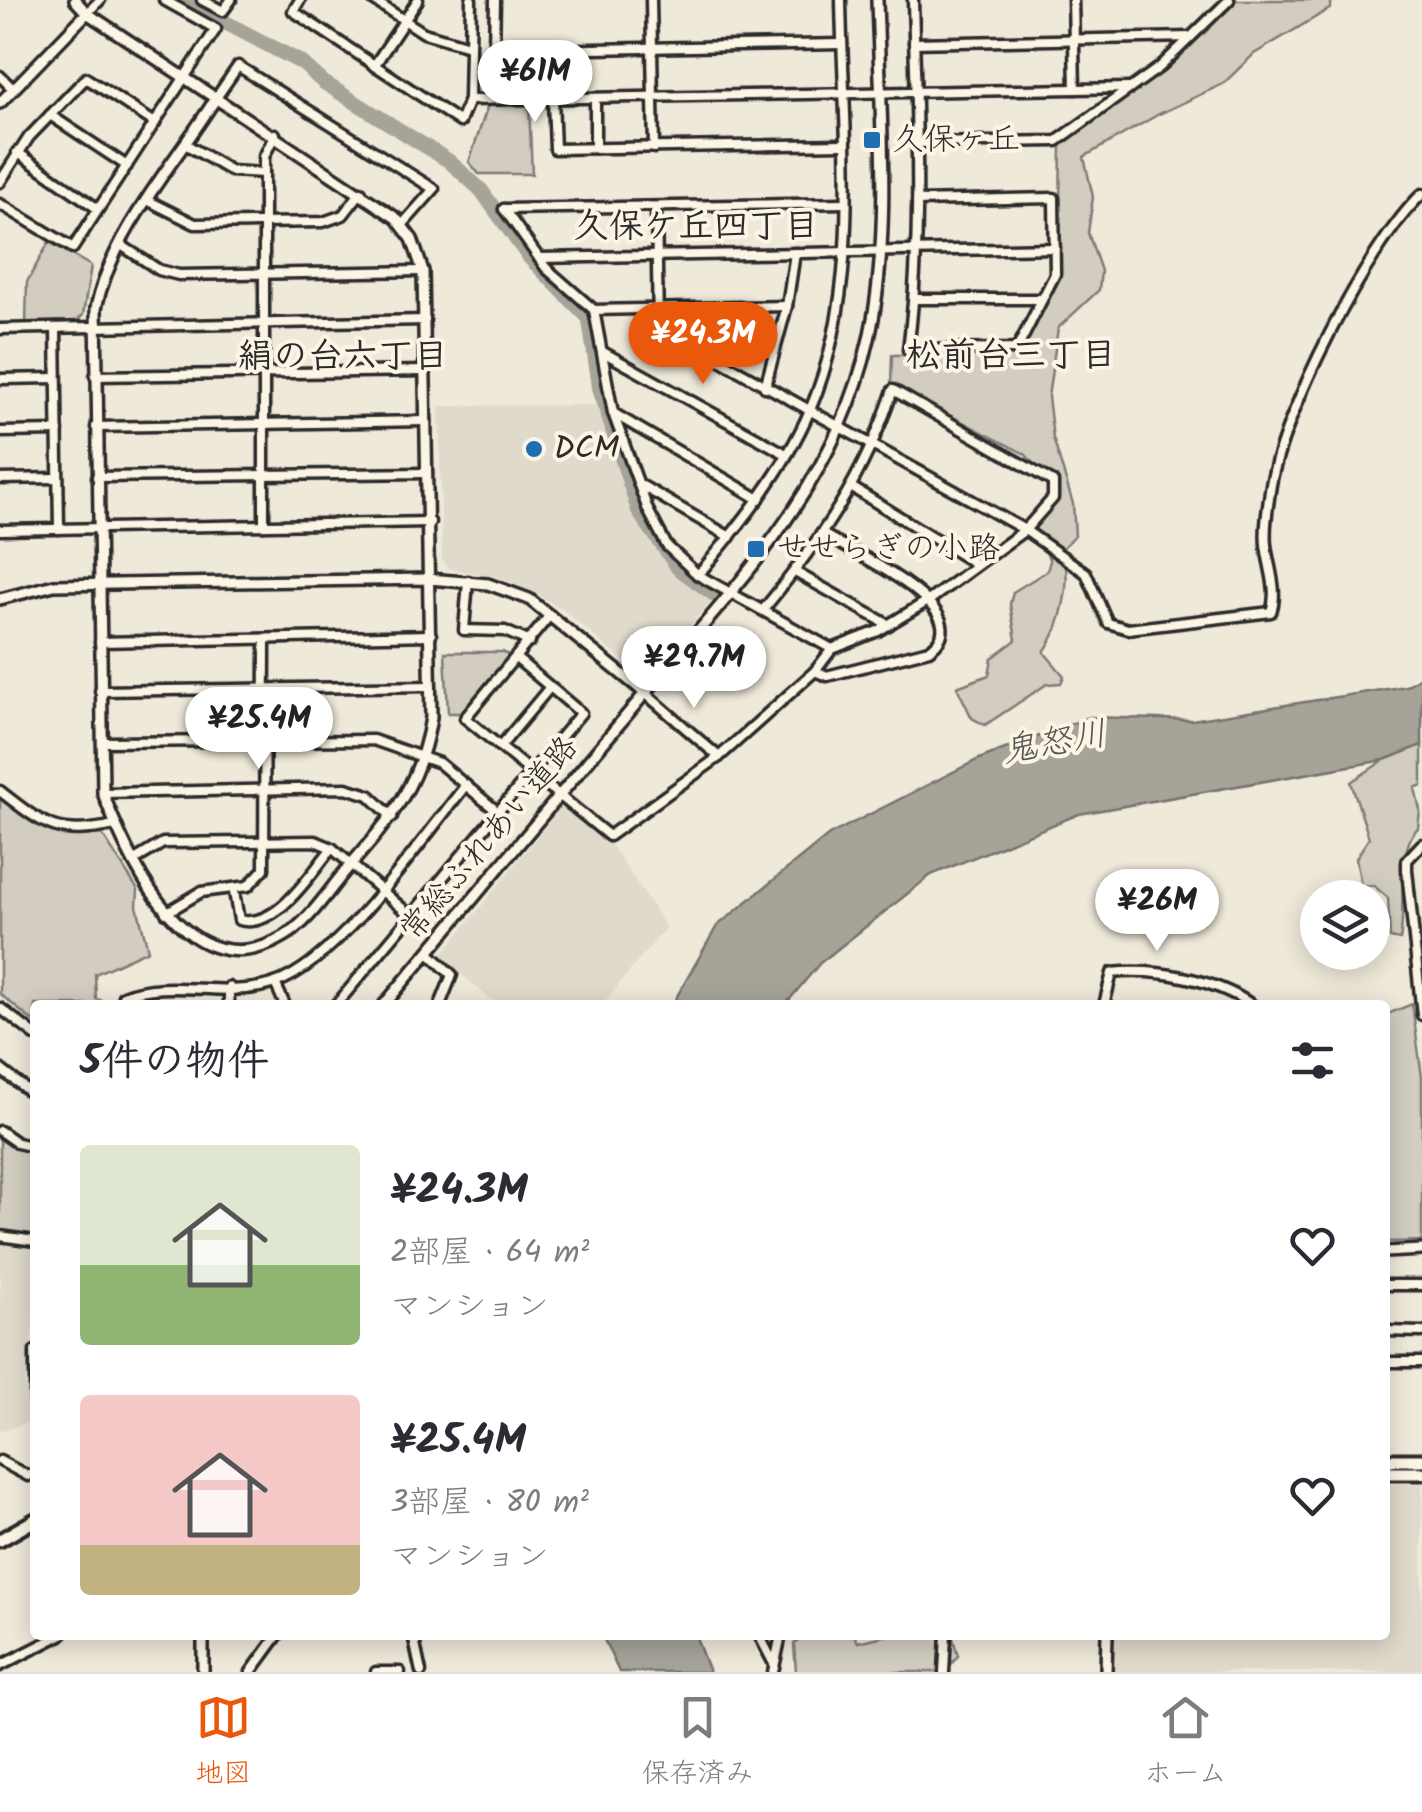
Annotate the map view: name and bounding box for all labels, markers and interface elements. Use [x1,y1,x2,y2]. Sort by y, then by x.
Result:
pin: ¥61M [476,40,594,125]
text: ¥61M [500,47,570,98]
place label: 久保ヶ丘 [892,115,1020,166]
marker: 久保ヶ丘 [861,129,883,151]
district label: 久保ケ丘四丁目 [573,200,819,256]
pin: ¥24.3M [622,302,784,387]
text: ¥24.3M [650,309,756,360]
district label: 松前台三丁目 [906,329,1116,385]
district label: 絹の台六丁目 [238,330,448,386]
place label: DCM [554,424,620,475]
marker: DCM [523,438,545,460]
place label: せせらぎの小路 [776,524,1000,575]
marker: せせらぎの小路 [745,538,767,560]
pin: ¥29.7M [613,626,775,711]
text: ¥29.7M [643,633,745,684]
pin: ¥25.4M [178,687,340,772]
text: ¥25.4M [207,694,311,745]
water label: 鬼怒川 [998,707,1112,781]
street label: 常総ふれあい道路 [388,725,592,953]
pin: ¥26M [1098,869,1216,954]
text: ¥26M [1117,876,1197,927]
map controls [1300,880,1390,970]
button: layers [1300,880,1390,970]
text: 5件の物件 [80,1029,269,1096]
icon: filters [1285,1033,1340,1088]
text: ¥24.3M [390,1158,528,1225]
icon: home [160,1185,280,1305]
icon: heart [1285,1218,1340,1273]
text: 2部屋 · 64 m² [390,1228,589,1279]
text: マンション [390,1282,549,1333]
text: ¥25.4M [390,1408,526,1475]
icon: home [160,1435,280,1555]
icon: heart [1285,1468,1340,1523]
text: 3部屋 · 80 m² [390,1478,589,1529]
text: マンション [390,1532,549,1583]
tab: 地図 [195,1690,251,1797]
tab: 保存済み [642,1690,754,1797]
tab: ホーム [1144,1690,1227,1797]

